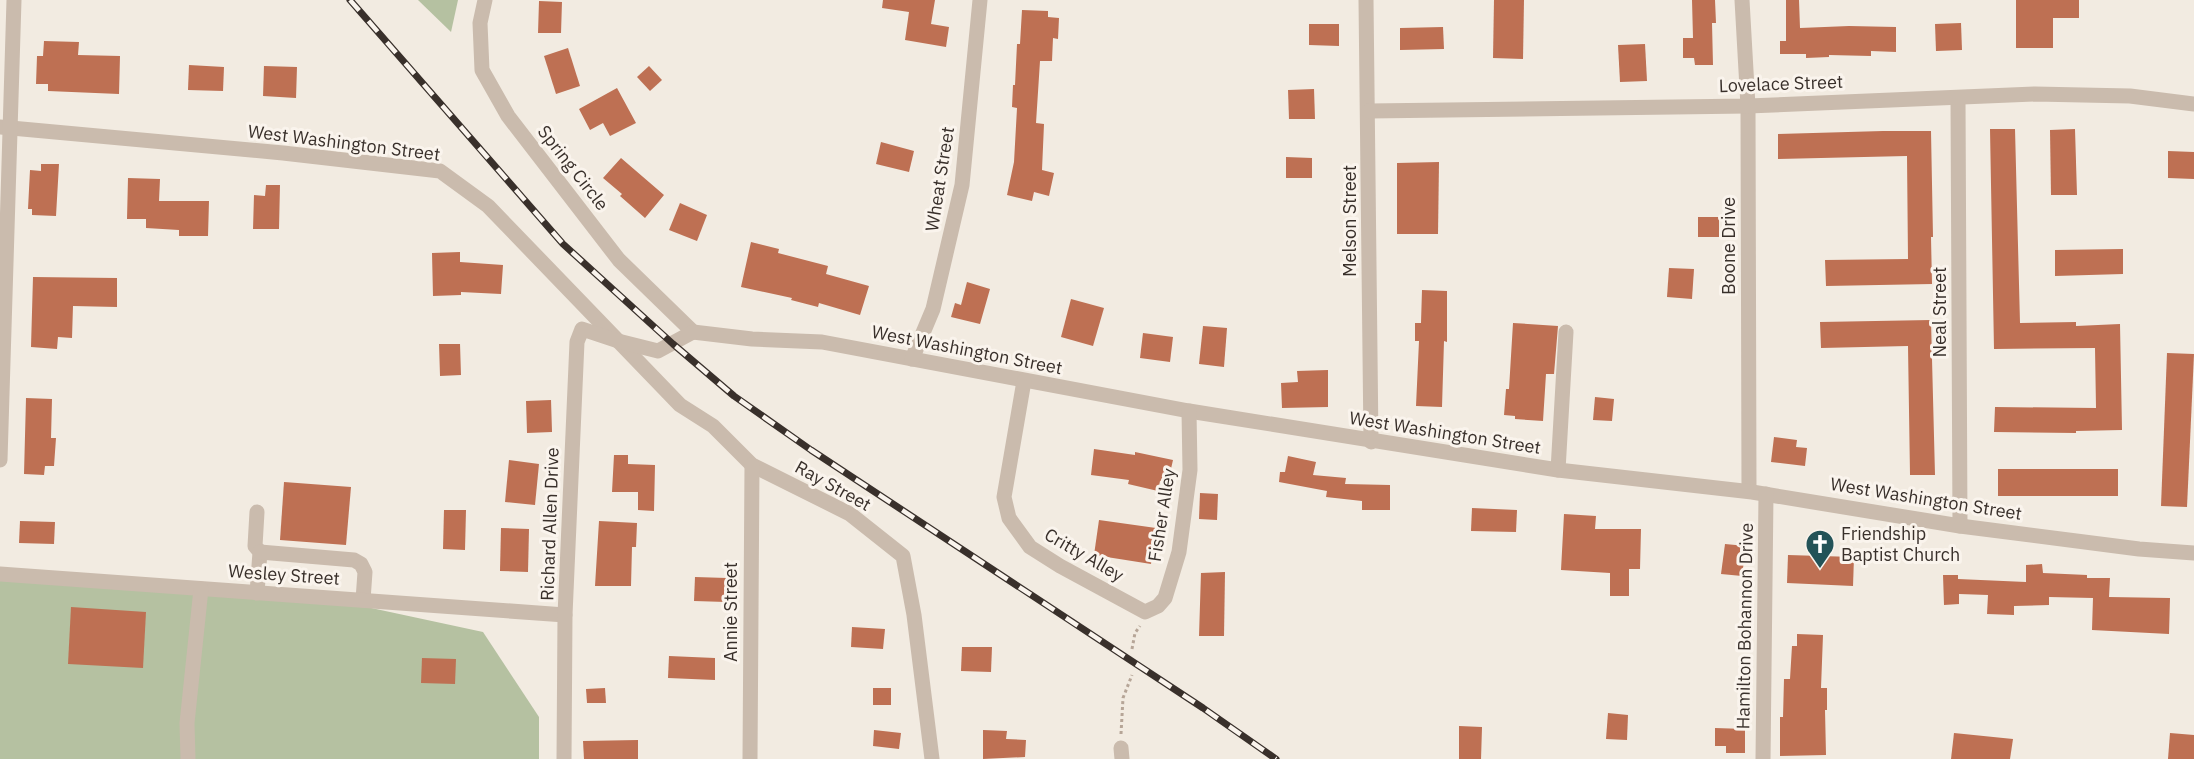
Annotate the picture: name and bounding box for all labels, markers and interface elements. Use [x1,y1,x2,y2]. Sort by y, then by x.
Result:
street label: Lovelace Street [1718,70,1844,97]
street label: West Washington Street [247,119,442,166]
street label: Spring Circle [533,120,614,215]
street label: Wheat Street [920,125,959,233]
street label: Melson Street [1338,165,1361,277]
street label: Boone Drive [1717,197,1740,295]
street label: Neal Street [1928,267,1951,357]
street label: West Washington Street [870,320,1064,379]
street label: West Washington Street [1348,406,1543,459]
street label: Richard Allen Drive [535,447,564,601]
street label: Ray Street [791,455,875,516]
street label: Fisher Alley [1143,467,1180,563]
street label: West Washington Street [1829,472,2024,525]
street label: Hamilton Bohannon Drive [1731,522,1758,729]
place label: Friendship Baptist Church [1841,522,1960,566]
street label: Critty Alley [1040,523,1128,587]
church icon: Friendship Baptist Church [1804,528,1836,570]
street label: Wesley Street [228,559,341,590]
street label: Annie Street [719,562,742,662]

